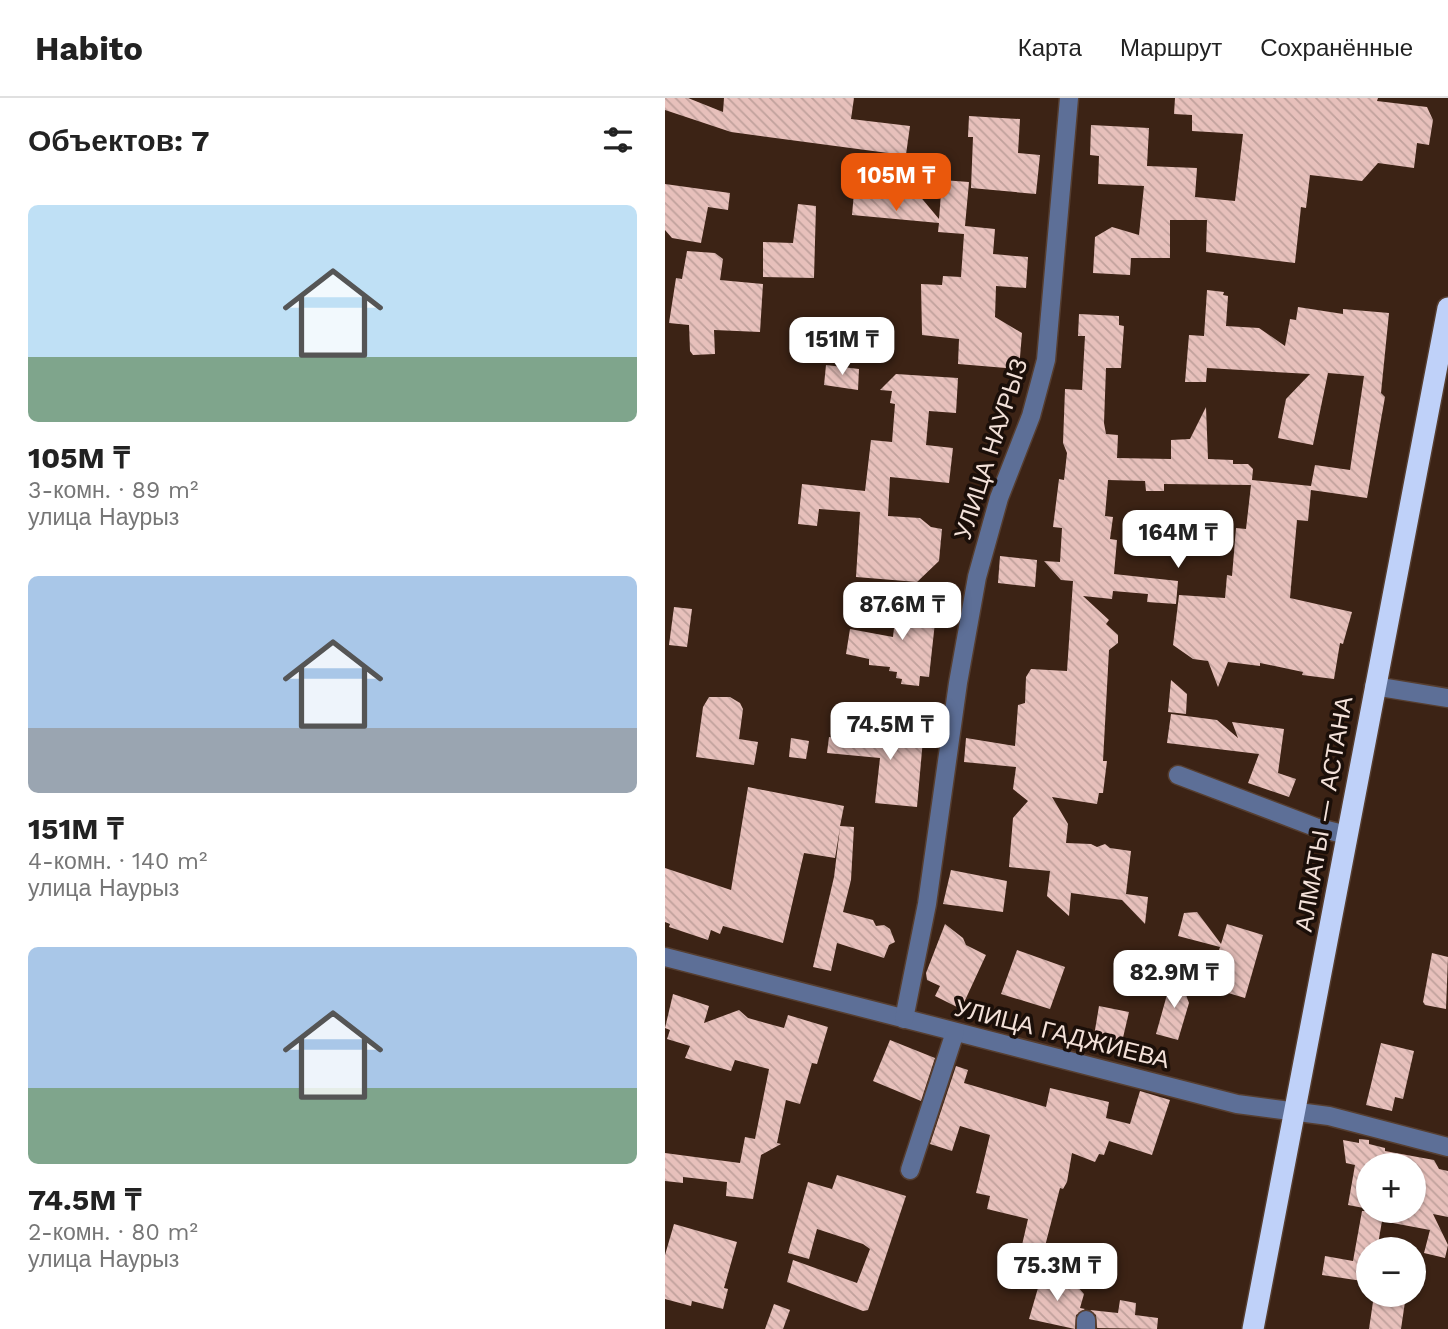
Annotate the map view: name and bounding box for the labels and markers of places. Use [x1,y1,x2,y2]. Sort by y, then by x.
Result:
pin: 105M ₸ [839,153,953,213]
pin: 151M ₸ [785,317,899,377]
pin: 164M ₸ [1121,510,1235,570]
pin: 87.6M ₸ [837,582,967,642]
pin: 74.5M ₸ [825,702,955,762]
pin: 82.9M ₸ [1109,950,1239,1010]
pin: 75.3M ₸ [992,1244,1122,1303]

